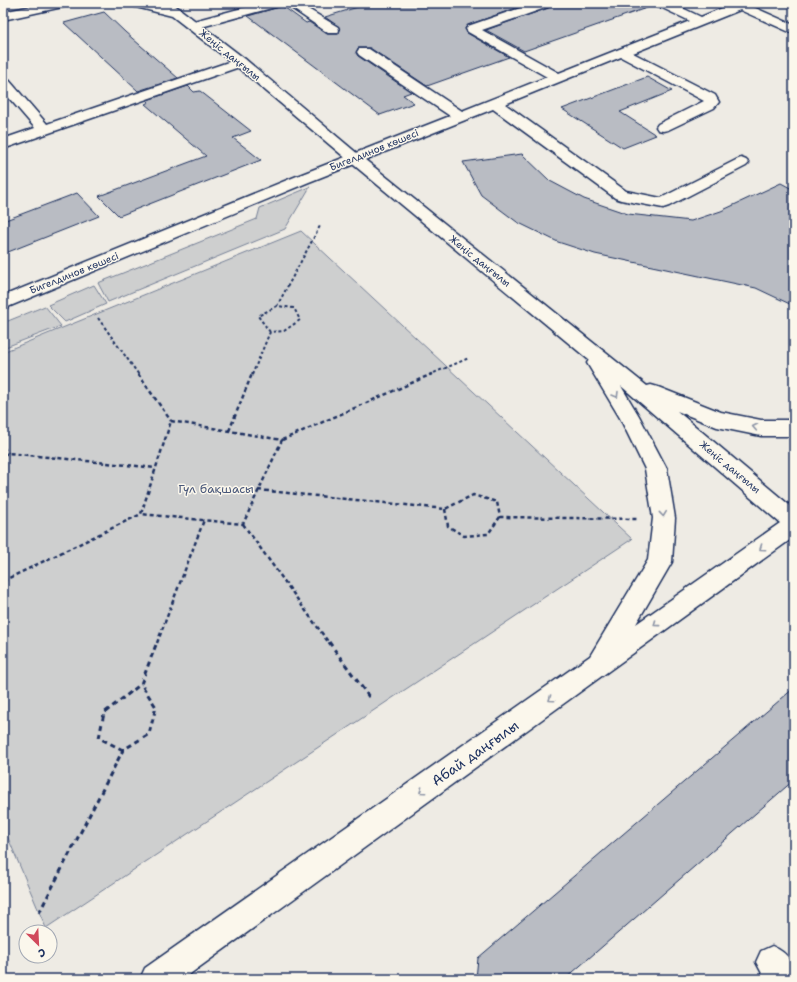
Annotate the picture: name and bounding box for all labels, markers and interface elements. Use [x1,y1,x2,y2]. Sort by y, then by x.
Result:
street label: Жеңіс даңғылы [197,26,263,84]
street label: Бигелдинов көшесі [328,126,421,174]
street label: Жеңіс даңғылы [447,232,513,290]
street label: Бигелдинов көшесі [28,249,121,297]
one-way arrow [612,391,619,398]
one-way arrow [752,423,758,432]
street label: Жеңіс даңғылы [697,438,763,496]
park label: Гүл бақшасы [178,481,254,497]
one-way arrow [659,511,668,517]
one-way arrow [759,543,766,551]
one-way arrow [654,619,661,626]
one-way arrow [548,694,555,701]
street label: Абай даңғылы [428,716,522,790]
one-way arrow [419,786,426,793]
north arrow [18,924,58,964]
text: С [36,944,48,961]

